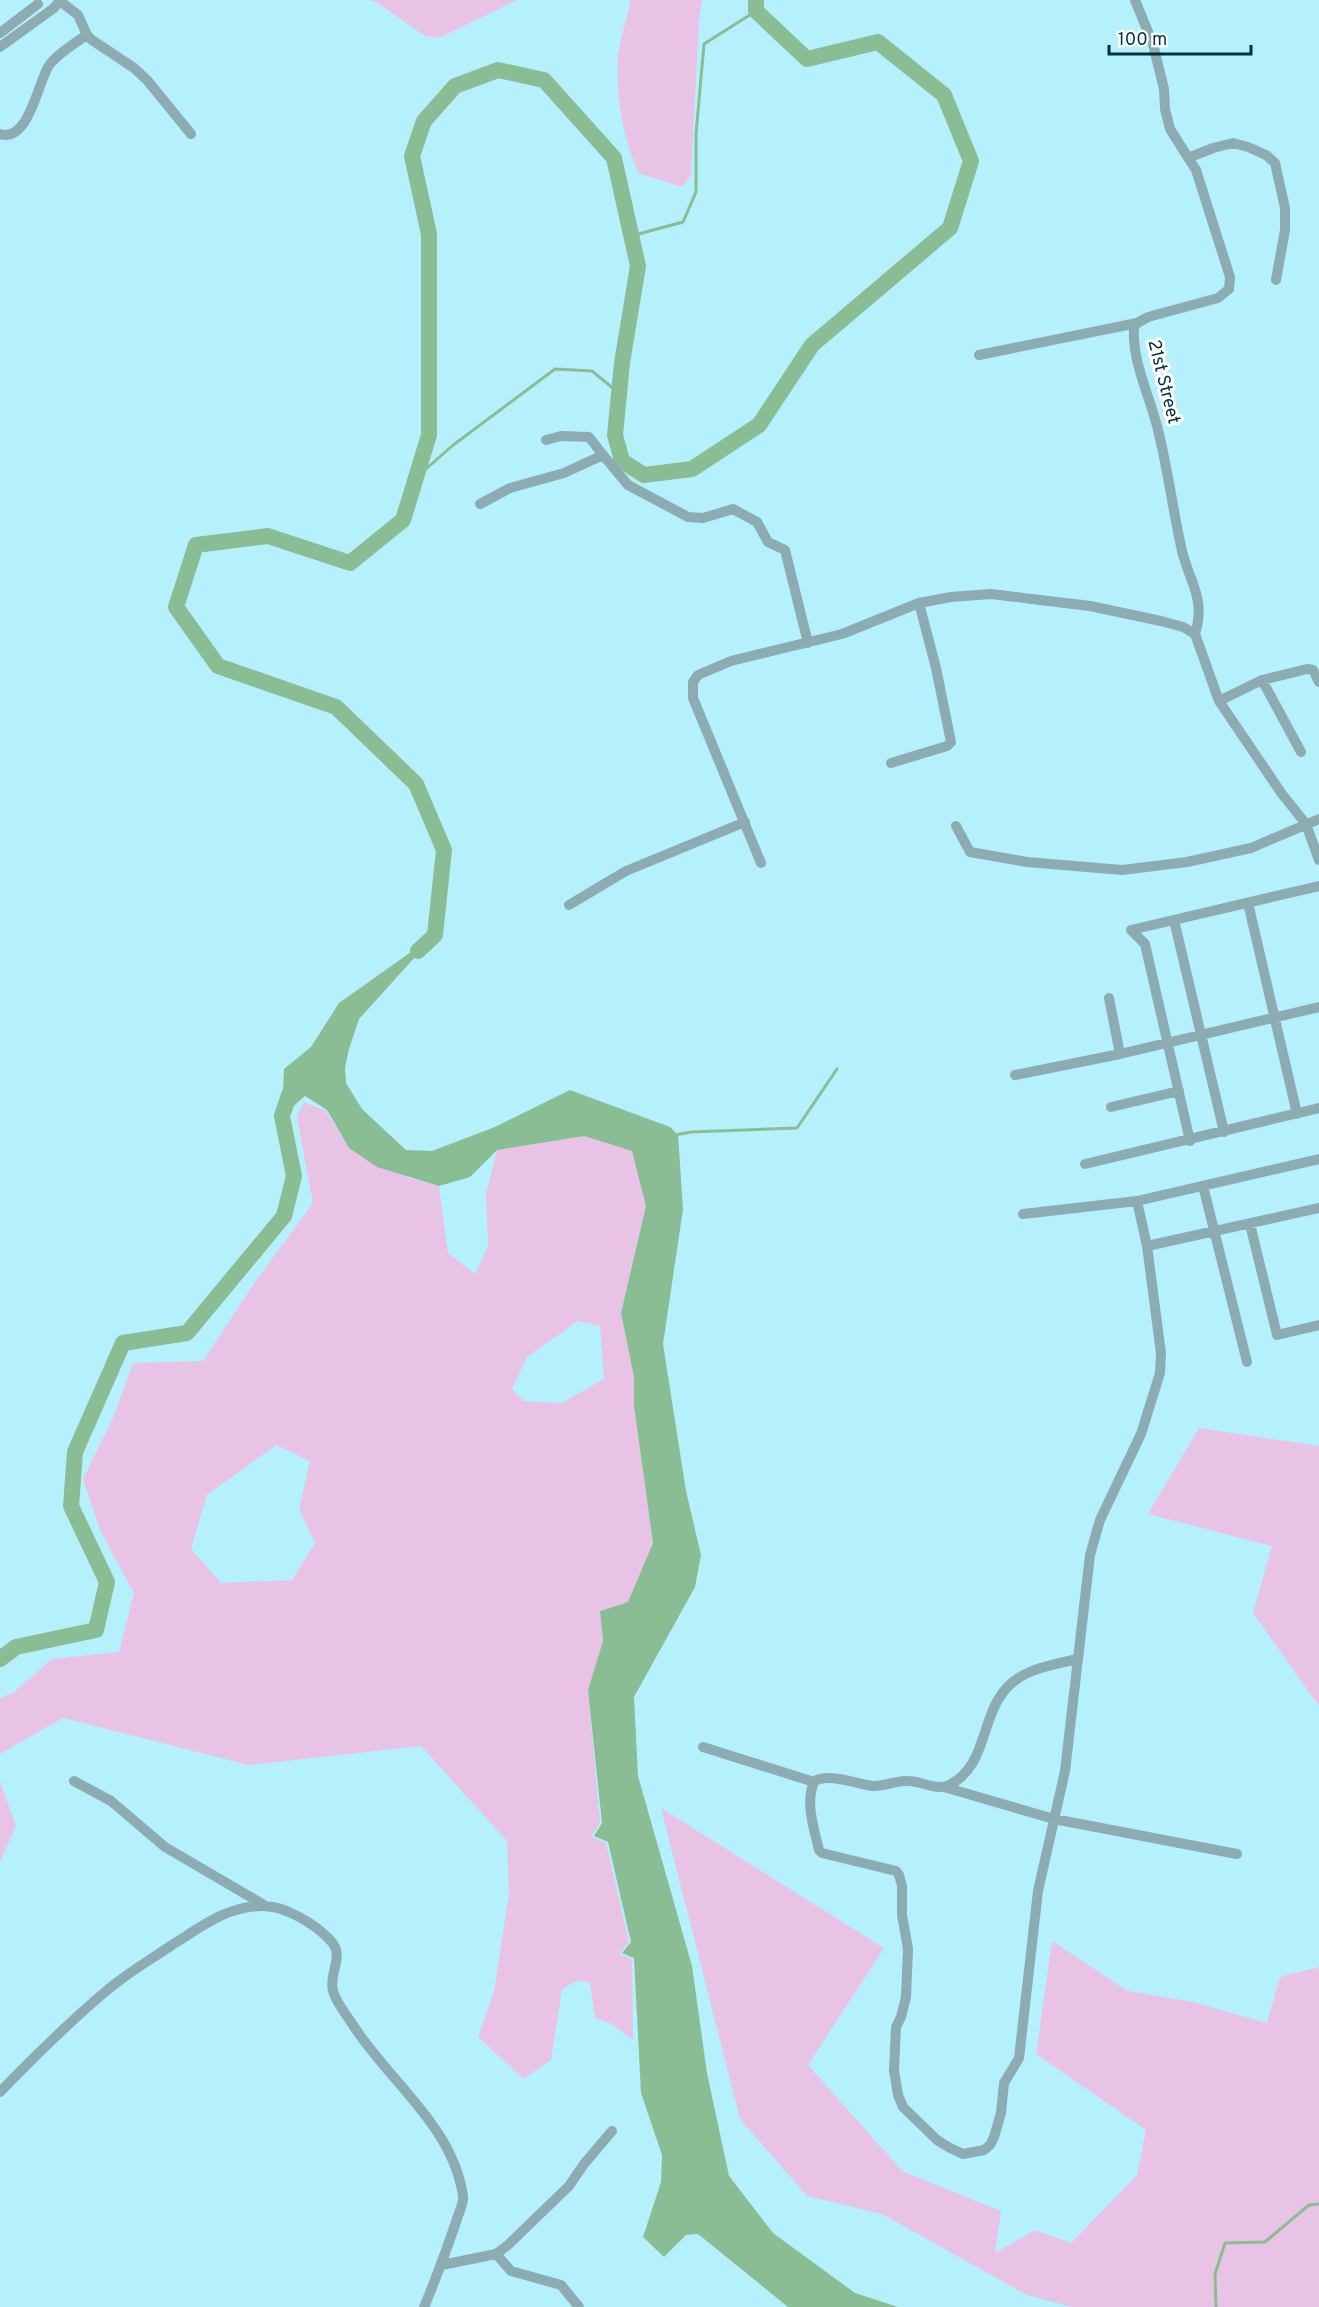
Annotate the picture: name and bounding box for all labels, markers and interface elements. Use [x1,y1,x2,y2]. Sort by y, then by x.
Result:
scale bar [1109,18,1252,56]
text: 100 m [1118,29,1167,52]
street label: 21st Street [1141,337,1185,427]

